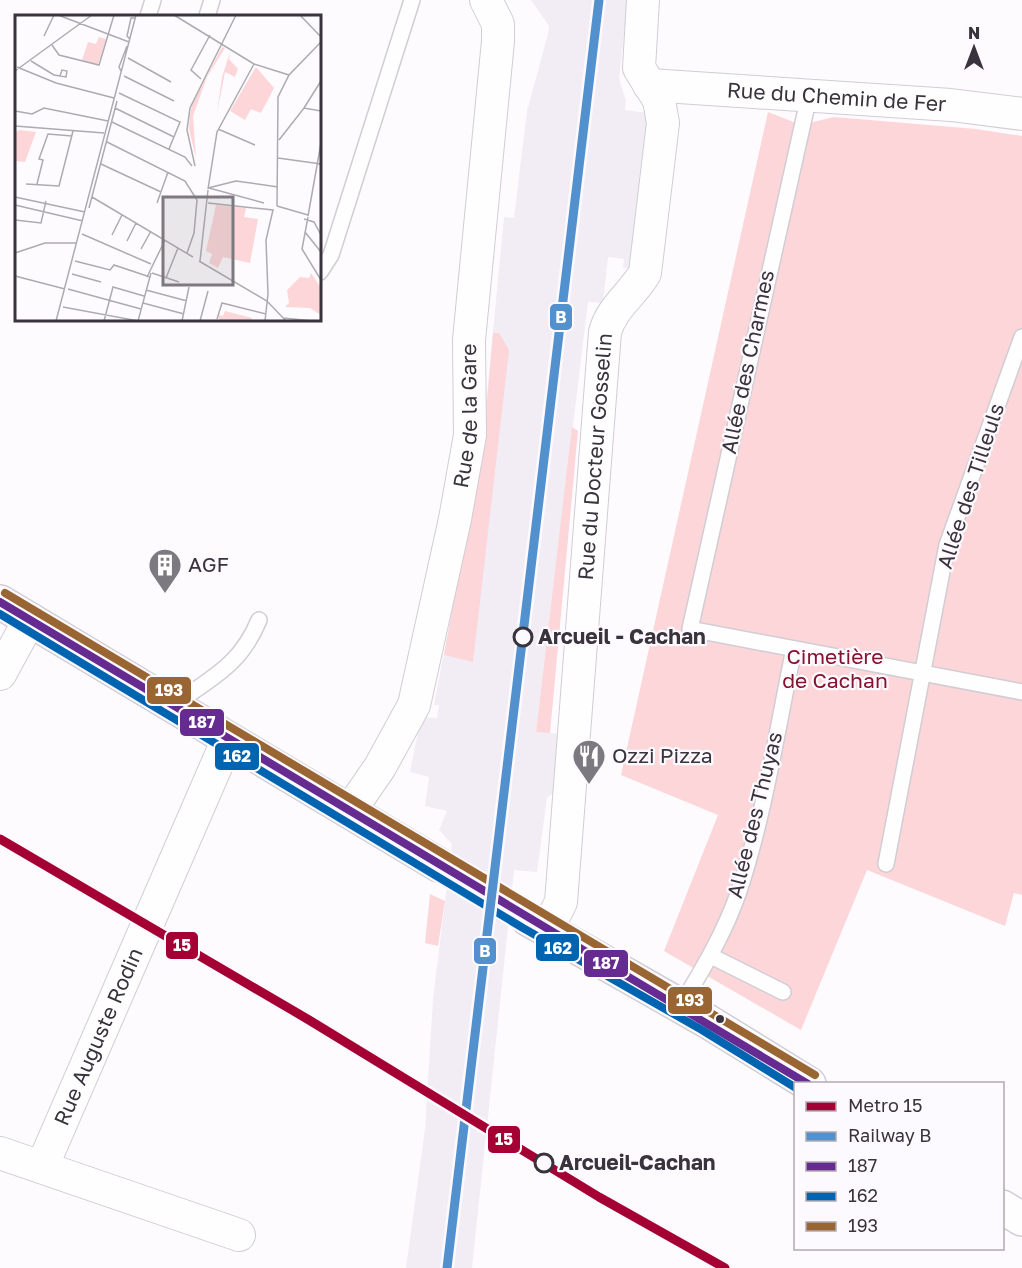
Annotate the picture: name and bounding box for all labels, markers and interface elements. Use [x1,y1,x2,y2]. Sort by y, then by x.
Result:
inset map [15,15,321,321]
north arrow [944,18,1004,78]
text: N [968,23,980,43]
street label: Rue du Chemin de Fer [726,76,947,117]
street label: Allée des Charmes [715,268,779,456]
line badge: B [549,303,573,331]
text: B [555,307,567,327]
street label: Rue du Docteur Gosselin [572,332,617,581]
street label: Rue de la Gare [447,343,482,490]
street label: Allée des Tilleuls [931,400,1009,572]
building icon: AGF [147,547,183,594]
place label: AGF [188,551,229,577]
place label: Arcueil - Cachan [538,623,706,649]
marker: Arcueil - Cachan [513,627,533,647]
park label: Cimetière de Cachan [782,643,888,693]
line badge: 193 [146,676,192,705]
text: 193 [155,680,183,700]
line badge: 187 [179,708,225,737]
text: 187 [188,712,216,732]
street label: Allée des Thuyas [721,729,787,901]
restaurant icon: Ozzi Pizza [571,738,607,785]
line badge: 162 [214,742,260,771]
place label: Ozzi Pizza [612,742,713,768]
text: 162 [223,746,251,766]
line badge: 15 [165,931,199,960]
line badge: 162 [535,933,580,962]
text: 15 [173,935,191,955]
line badge: B [473,937,497,965]
text: 162 [544,938,572,958]
text: B [479,941,491,961]
street label: Rue Auguste Rodin [48,944,148,1129]
line badge: 187 [583,949,629,978]
text: 187 [592,953,620,973]
line badge: 193 [667,986,713,1015]
text: 193 [676,990,704,1010]
unlabelled marker [714,1013,726,1025]
legend [794,1082,1004,1250]
text: Metro 15 [848,1094,922,1116]
text: Railway B [848,1124,931,1146]
line badge: 15 [487,1125,521,1154]
text: 15 [495,1129,513,1149]
place label: Arcueil-Cachan [559,1149,716,1175]
marker: Arcueil-Cachan [534,1153,554,1173]
text: 187 [848,1154,877,1176]
text: 162 [848,1184,878,1206]
text: 193 [848,1214,878,1236]

